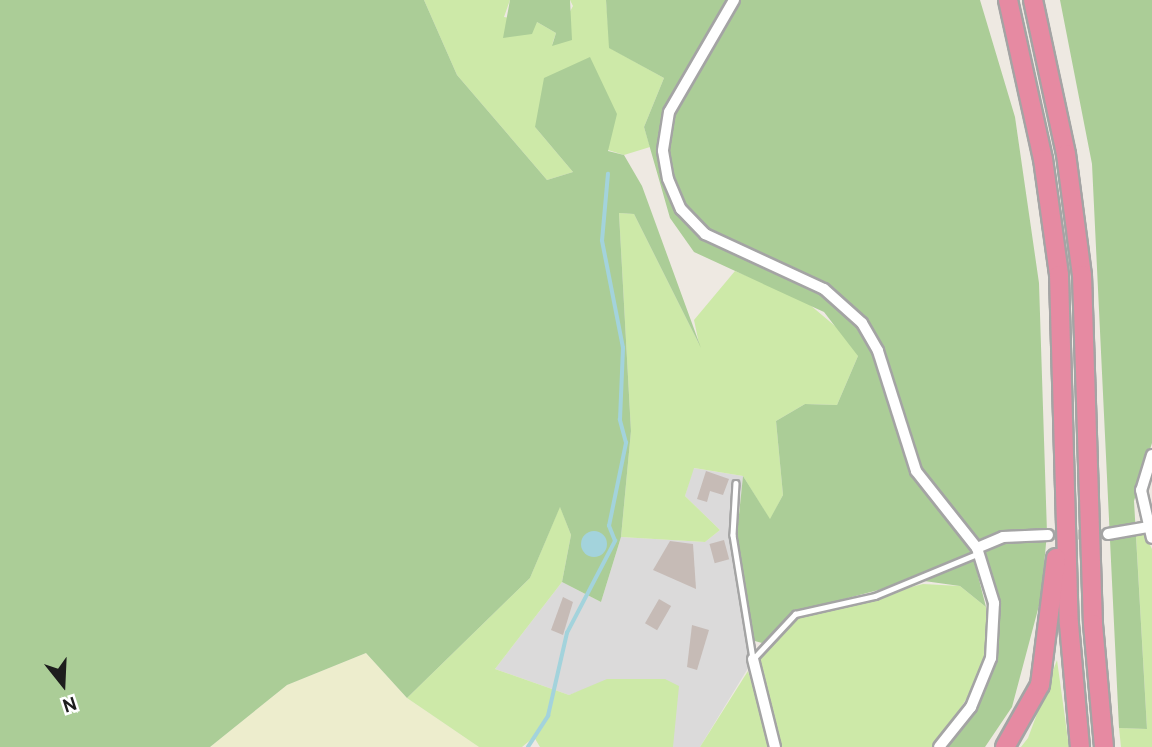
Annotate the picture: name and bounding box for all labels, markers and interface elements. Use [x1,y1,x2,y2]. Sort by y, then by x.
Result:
north arrow [28,649,98,719]
text: N [60,691,80,717]

